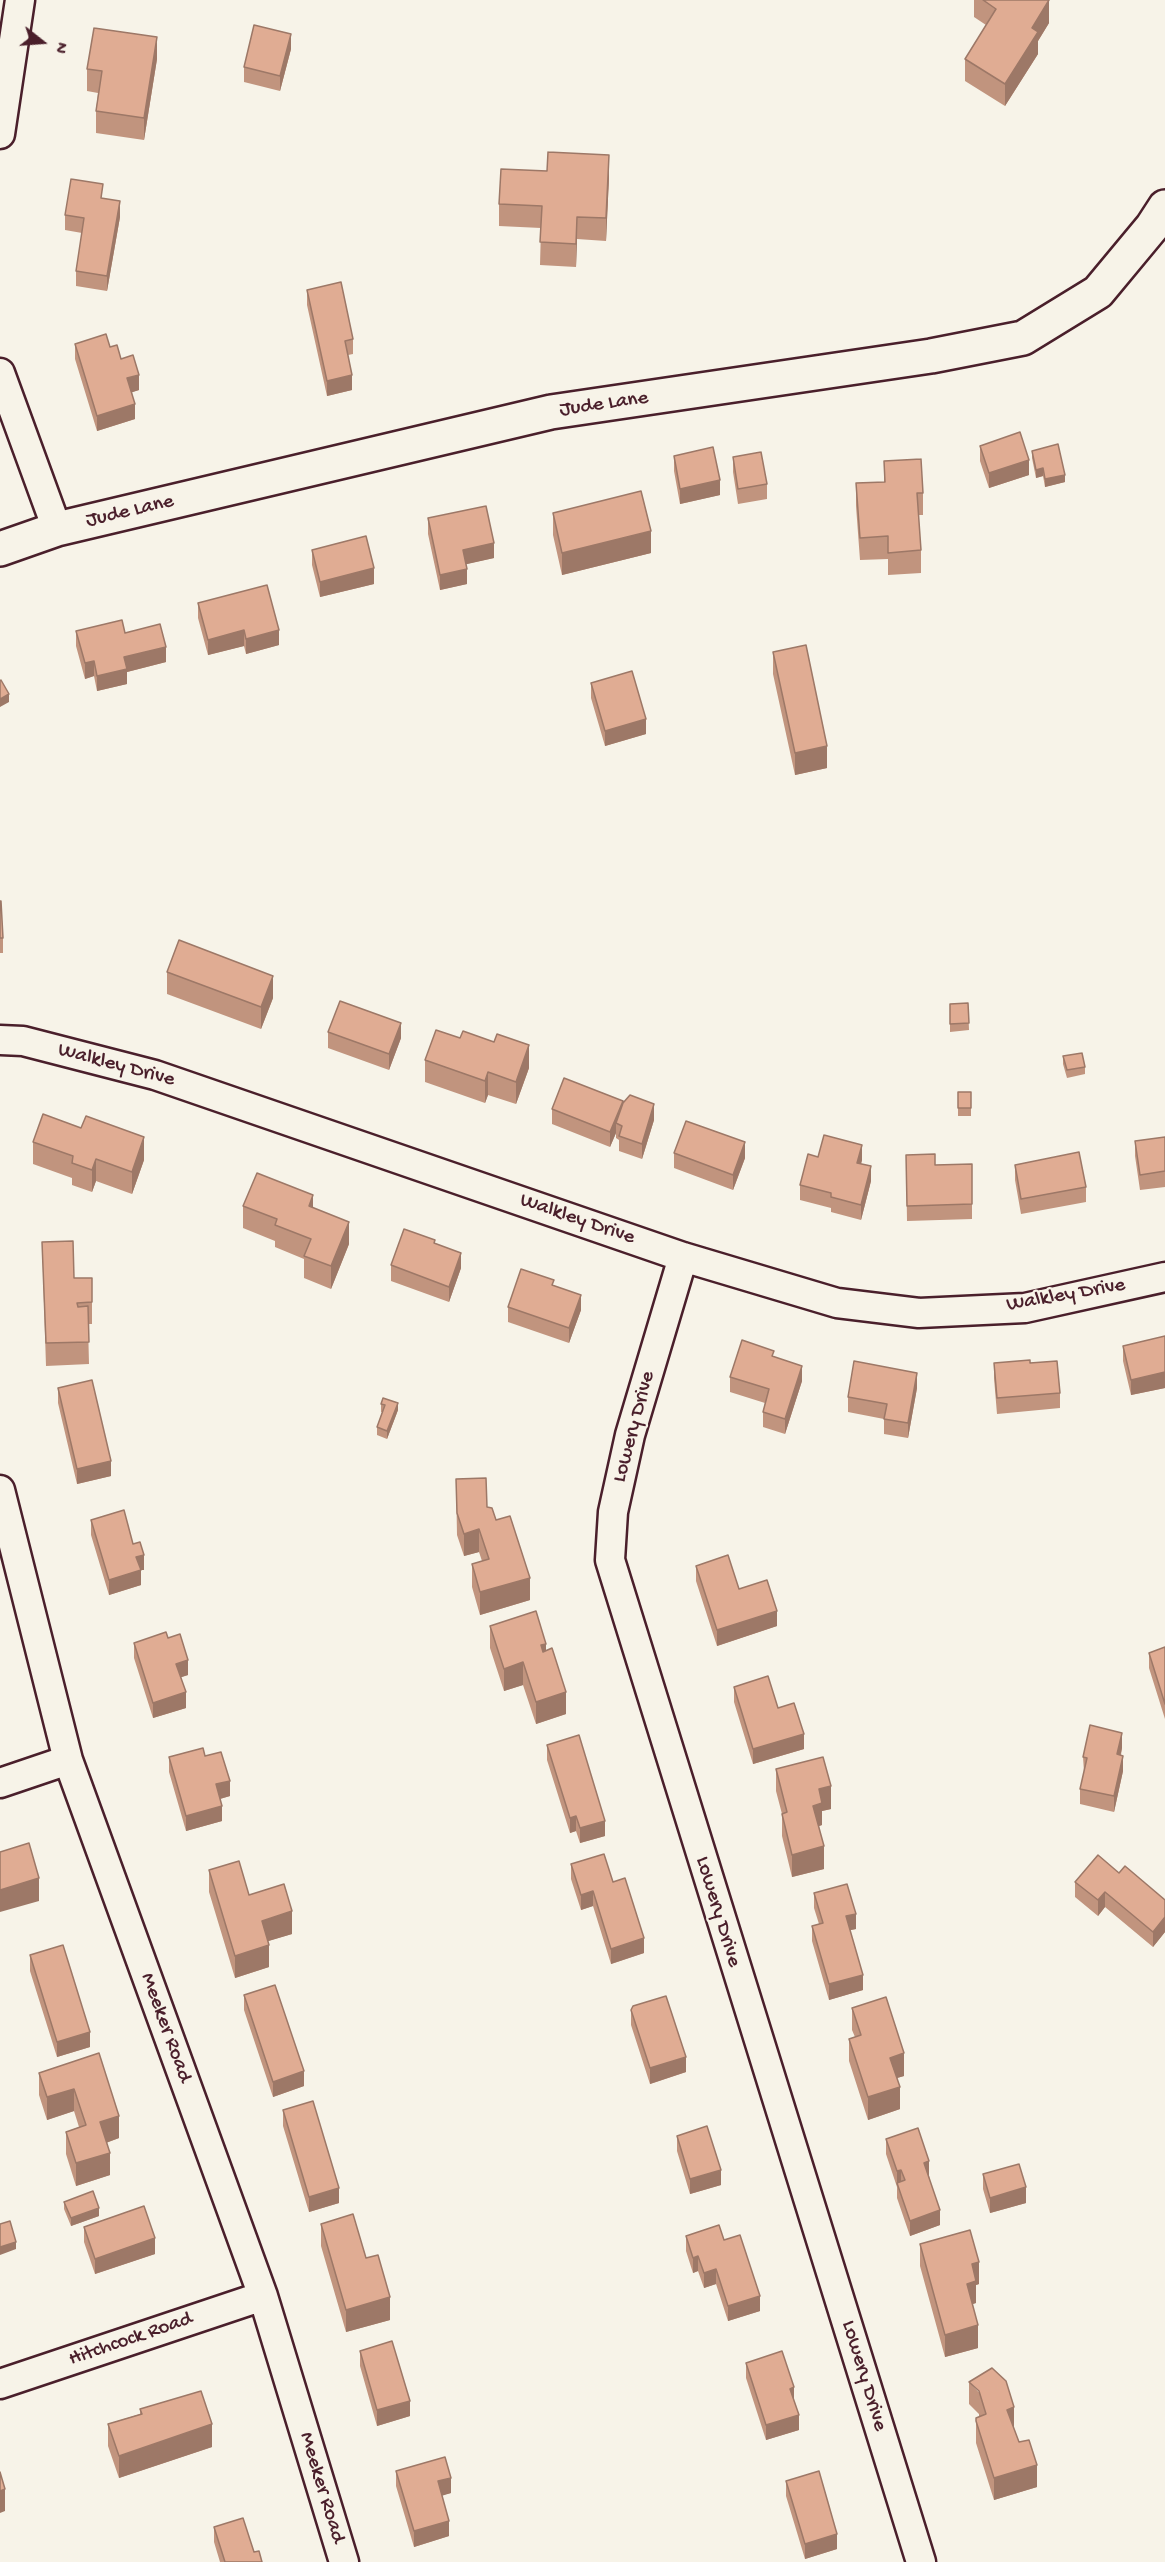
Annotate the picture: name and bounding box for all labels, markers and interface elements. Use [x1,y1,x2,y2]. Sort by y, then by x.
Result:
north arrow [12,12,72,72]
text: N [49,40,70,55]
street label: Jude Lane [558,386,650,424]
street label: Jude Lane [84,490,176,534]
street label: Walkley Drive [55,1038,177,1094]
street label: Walkley Drive [516,1189,638,1251]
street label: Walkley Drive [1005,1273,1127,1319]
street label: Lowery Drive [608,1369,662,1485]
street label: Lowery Drive [688,1854,746,1970]
street label: Meeker Road [134,1970,196,2086]
street label: Hitchcock Road [66,2307,196,2373]
street label: Lowery Drive [834,2318,892,2434]
street label: Meeker Road [292,2429,350,2547]

